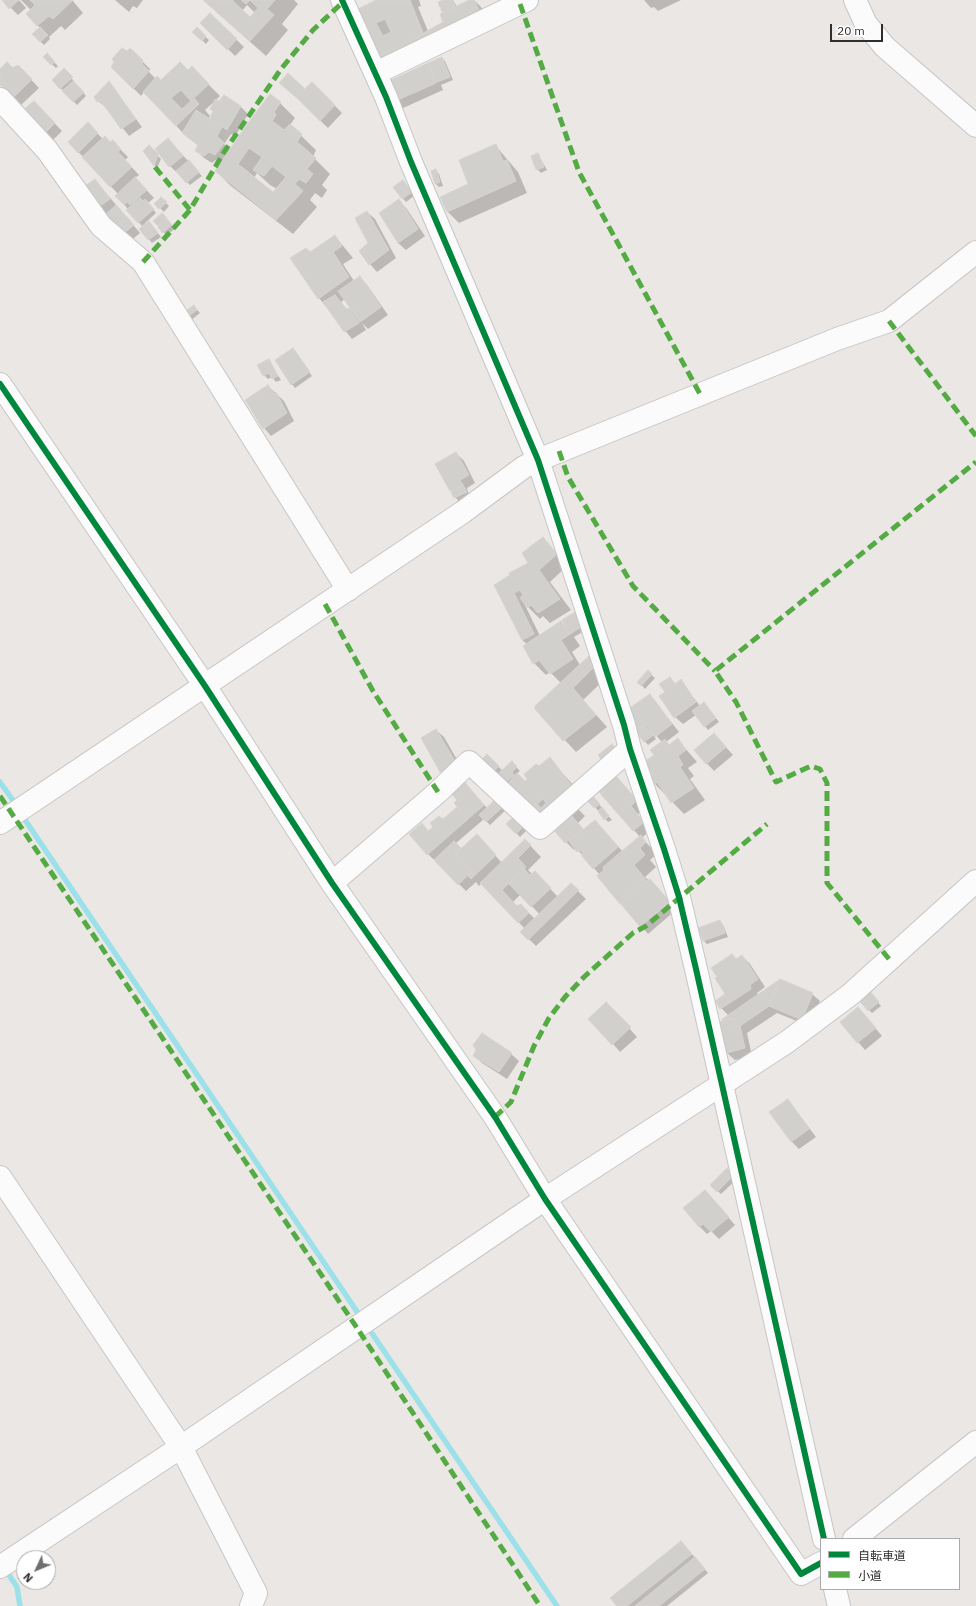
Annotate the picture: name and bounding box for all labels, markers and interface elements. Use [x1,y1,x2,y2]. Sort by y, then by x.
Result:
scale bar [832,16,885,42]
text: 20 m [837,23,865,38]
legend [820,1538,960,1590]
text: 自転車道 [858,1548,906,1563]
north arrow [16,1550,56,1590]
text: 小道 [858,1568,882,1583]
text: N [20,1570,36,1585]

